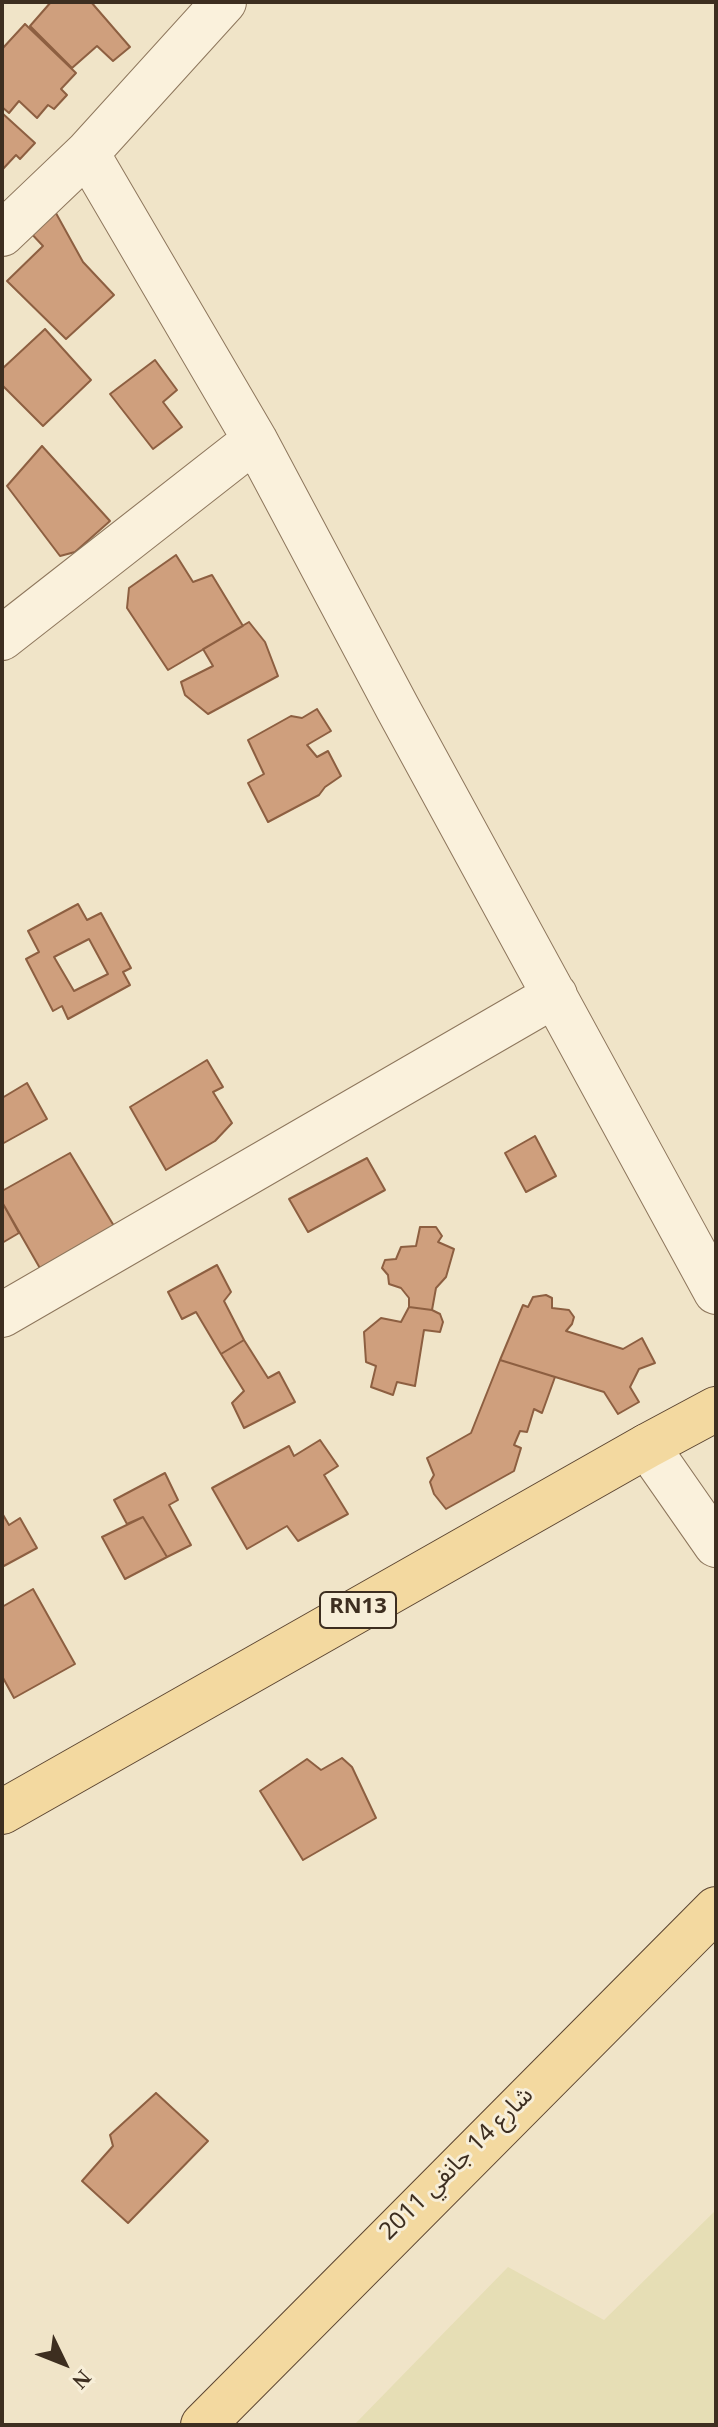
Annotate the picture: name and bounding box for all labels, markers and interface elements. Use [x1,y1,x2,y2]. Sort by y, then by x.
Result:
road number: RN13 [320,1592,396,1628]
street label: شارع 14 جانفي 2011 [376,2083,542,2249]
north arrow [24,2323,104,2403]
text: N [67,2365,96,2394]

